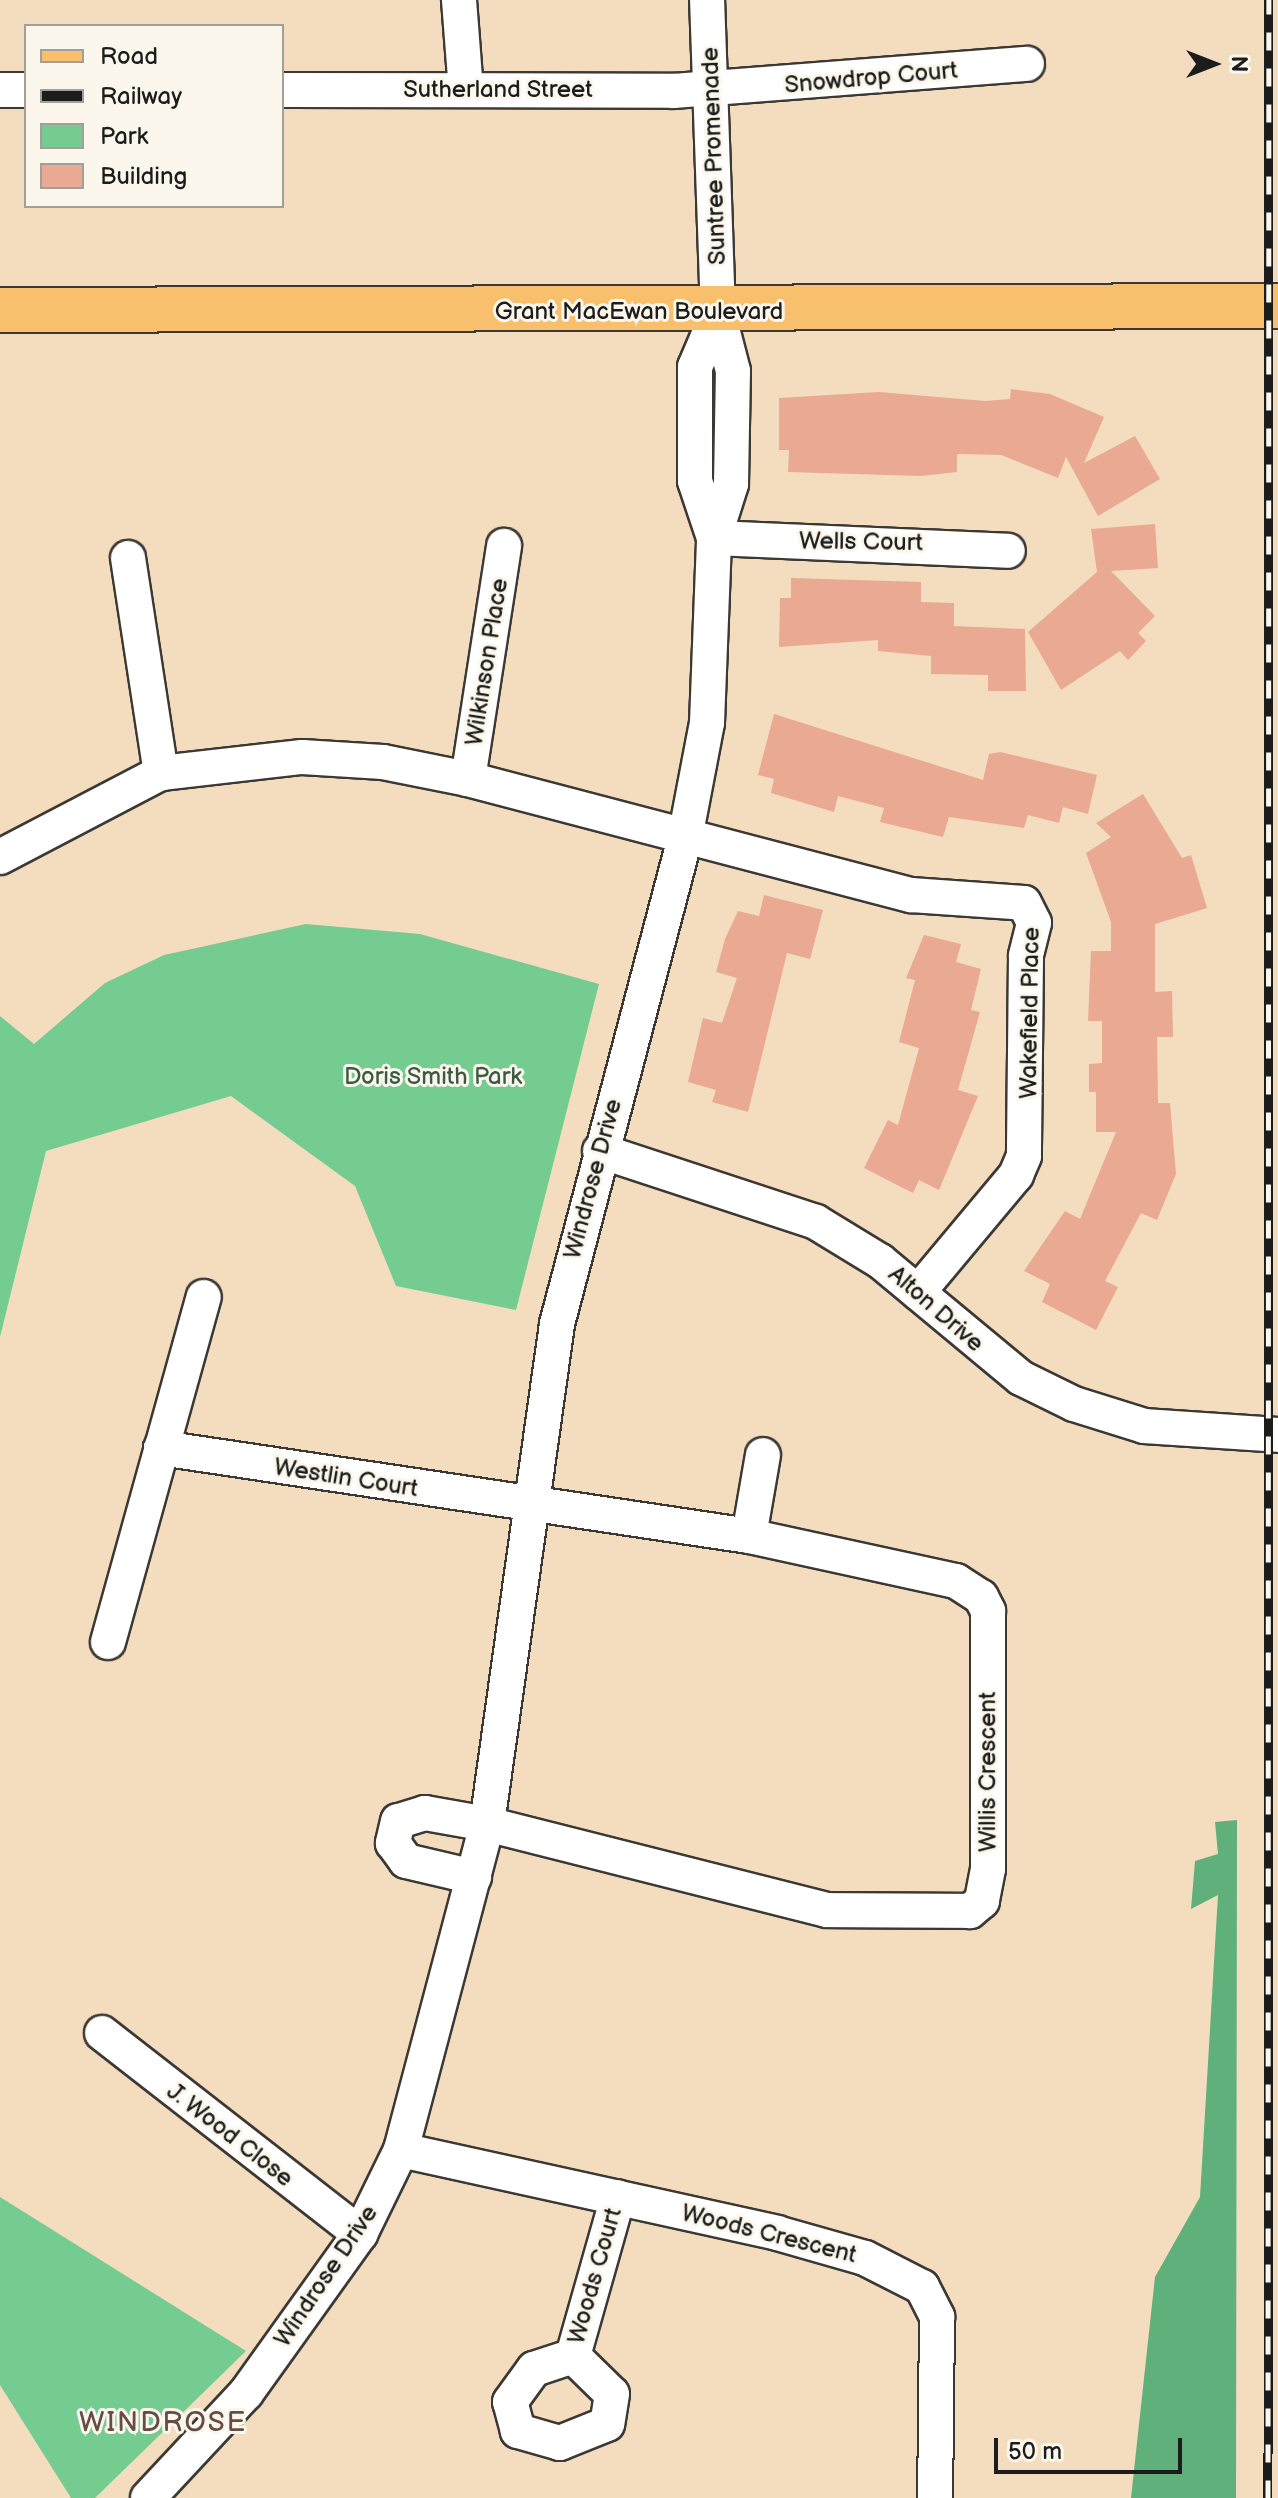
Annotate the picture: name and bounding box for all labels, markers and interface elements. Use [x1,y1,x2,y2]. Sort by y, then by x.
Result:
legend [24,24,284,208]
north arrow [1174,24,1254,104]
text: Road [100,42,158,71]
street label: Suntree Promenade [696,47,732,265]
street label: Snowdrop Court [783,56,959,100]
text: N [1225,56,1252,72]
street label: Sutherland Street [403,76,593,104]
text: Railway [100,82,182,111]
text: Park [100,122,148,151]
text: Building [100,162,187,191]
street label: Grant MacEwan Boulevard [495,298,783,326]
street label: Wells Court [799,527,923,557]
street label: Wilkinson Place [460,576,514,748]
street label: Wakefield Place [1014,927,1046,1099]
park label: Doris Smith Park [344,1063,522,1091]
street label: Windrose Drive [558,1096,628,1262]
street label: Alton Drive [883,1260,989,1358]
street label: Westlin Court [272,1452,420,1504]
street label: Willis Crescent [974,1692,1002,1852]
street label: J. Wood Close [161,2077,299,2193]
street label: Woods Crescent [679,2198,859,2270]
street label: Windrose Drive [268,2200,384,2352]
street label: Woods Court [562,2205,628,2347]
district label: WINDROSE [79,2406,247,2440]
scale bar [998,2422,1186,2472]
text: 50 m [1008,2437,1062,2466]

